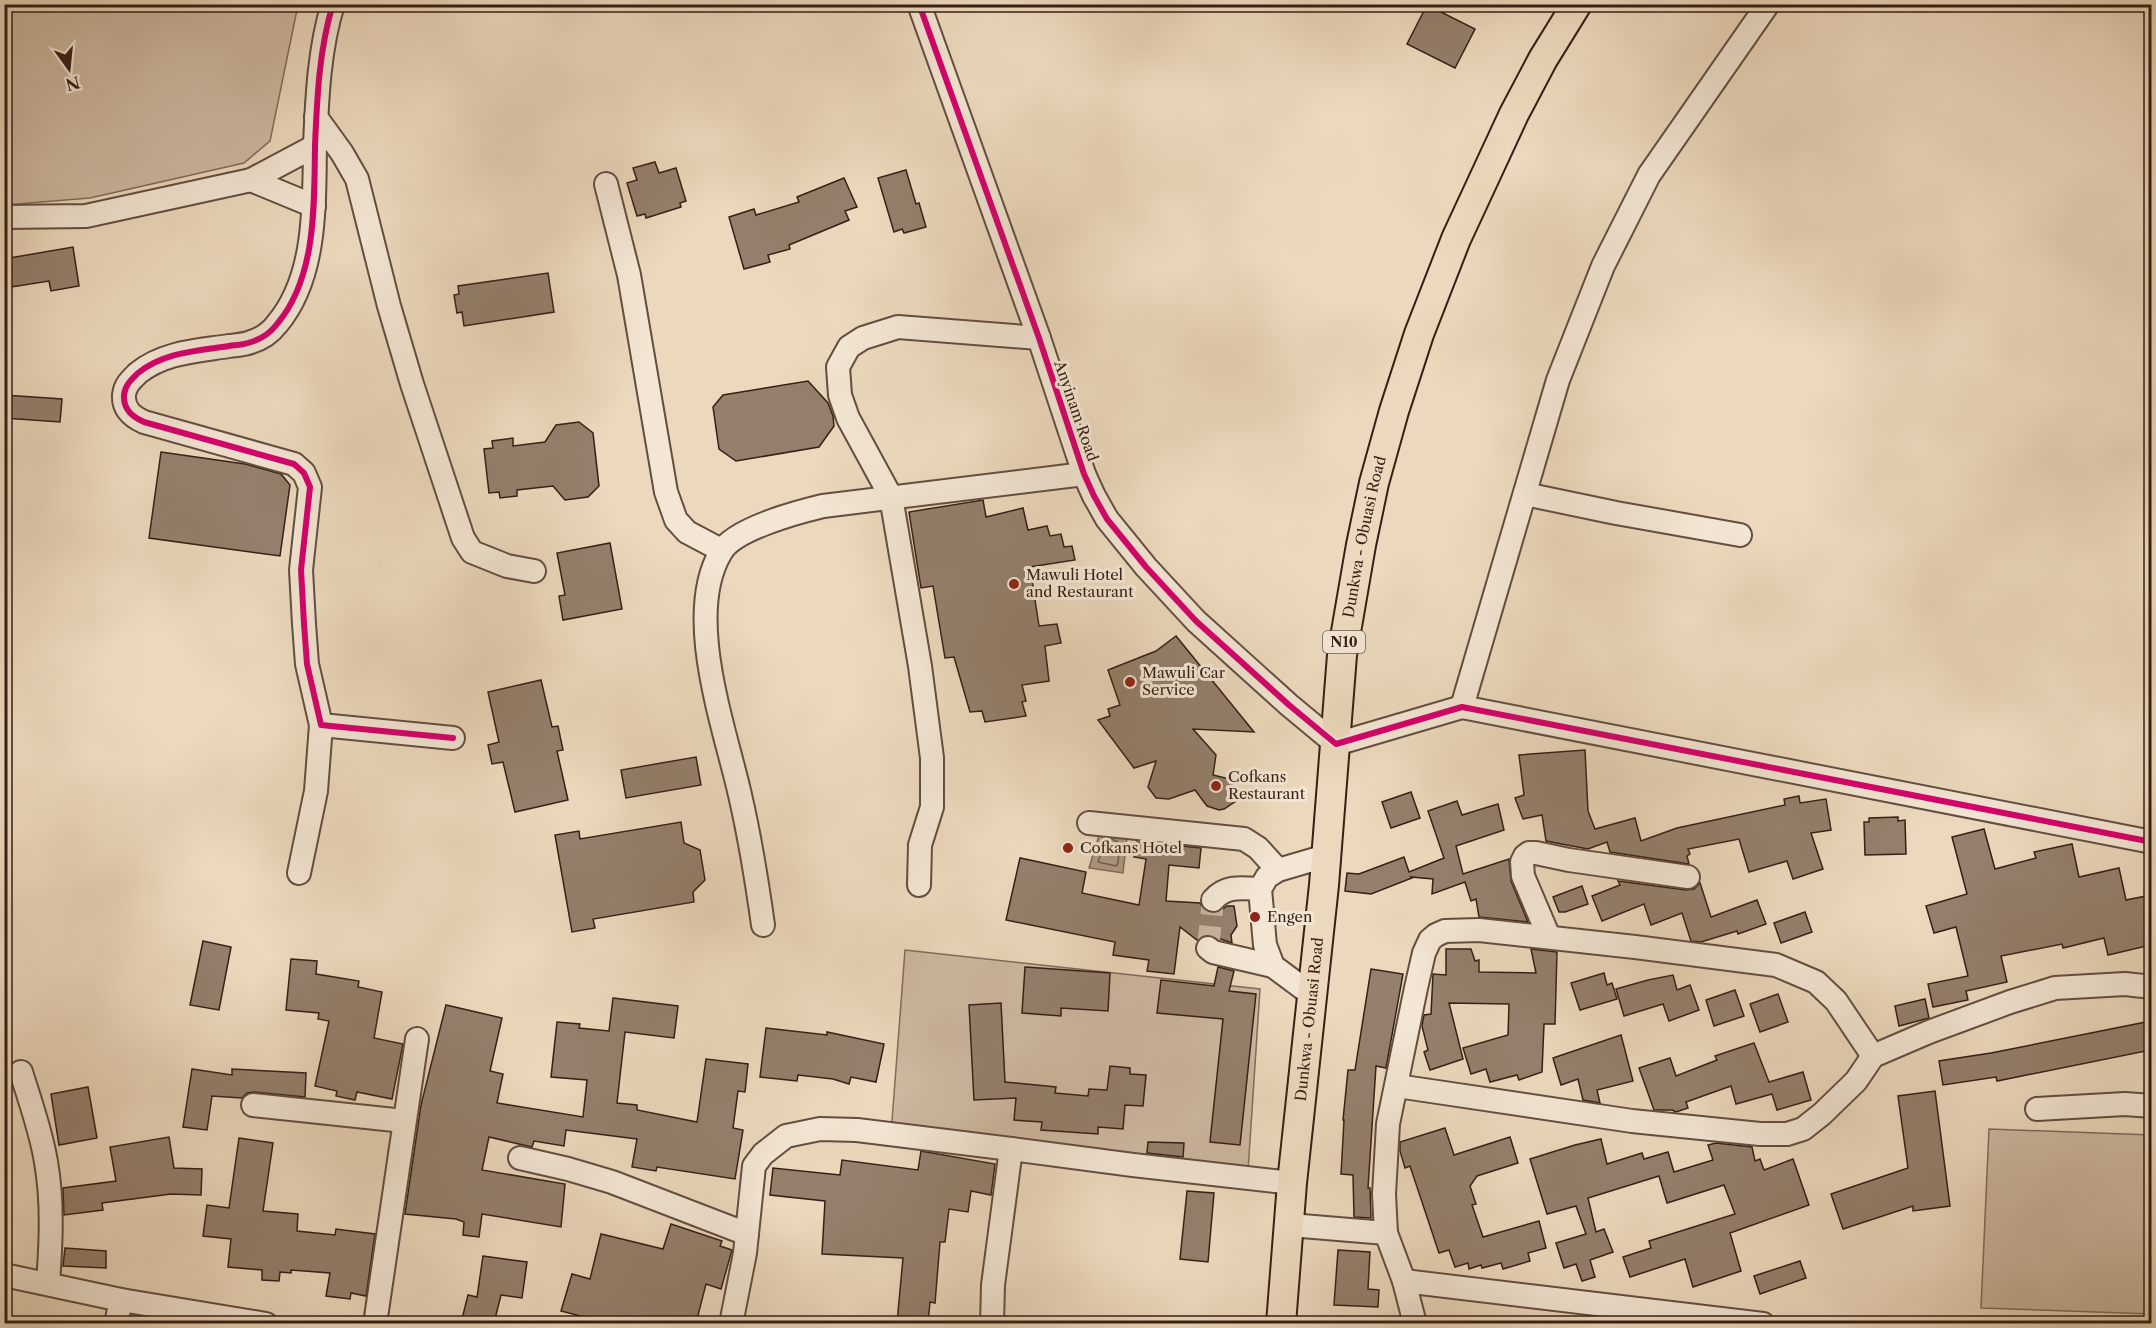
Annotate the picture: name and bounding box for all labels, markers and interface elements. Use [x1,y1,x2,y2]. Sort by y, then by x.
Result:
north arrow [39,39,99,99]
text: N [63,72,82,95]
street label: Anyinam Road [1050,357,1103,464]
street label: Dunkwa - Obuasi Road [1339,454,1390,619]
place label: Mawuli Hotel and Restaurant [1026,565,1134,601]
marker: Mawuli Hotel and Restaurant [1007,577,1021,591]
road number: N10 [1323,631,1365,653]
place label: Mawuli Car Service [1142,663,1226,699]
marker: Mawuli Car Service [1123,675,1137,689]
place label: Cofkans Restaurant [1228,767,1306,803]
marker: Cofkans Restaurant [1209,779,1223,793]
place label: Cofkans Hotel [1080,838,1183,857]
marker: Cofkans Hotel [1061,841,1075,855]
place label: Engen [1267,907,1313,926]
marker: Engen [1248,910,1262,924]
street label: Dunkwa - Obuasi Road [1291,936,1327,1102]

